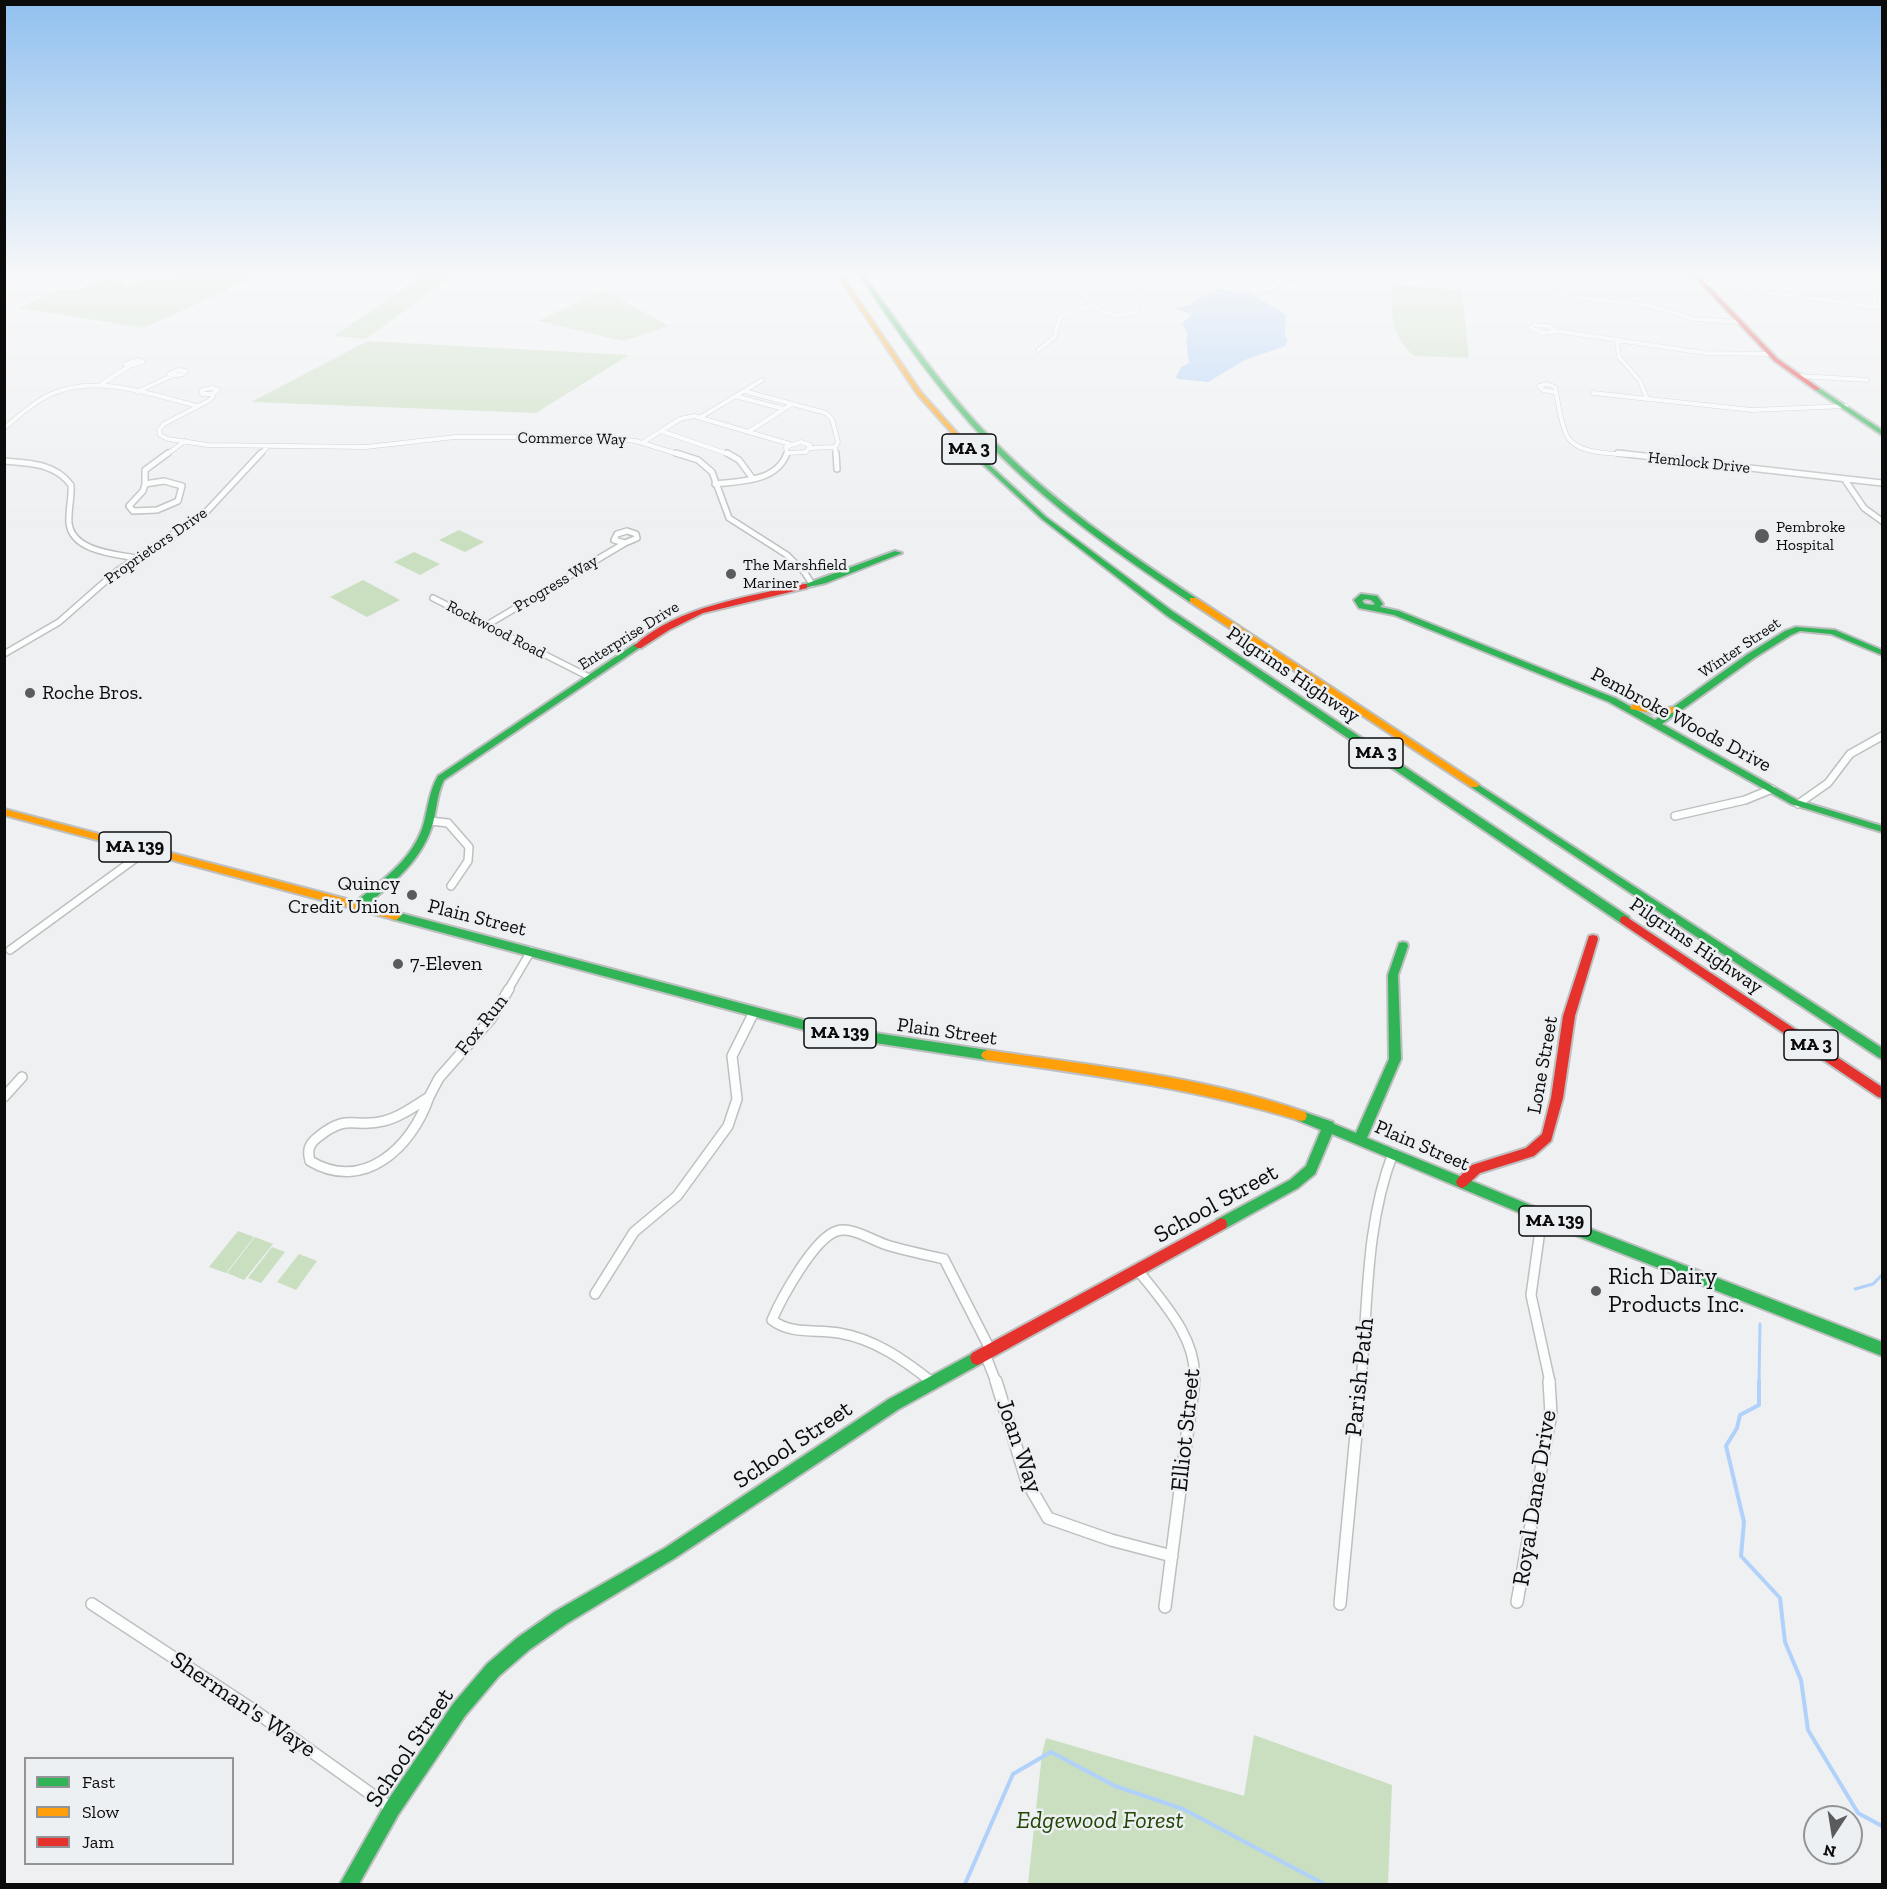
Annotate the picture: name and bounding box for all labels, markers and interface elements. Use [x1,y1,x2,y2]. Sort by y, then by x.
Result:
street label: Commerce Way [517,428,627,450]
road number: MA 3 [942,434,996,464]
street label: Hemlock Drive [1647,448,1751,478]
street label: Proprietors Drive [101,503,211,589]
place label: Pembroke Hospital [1776,517,1845,555]
marker: Pembroke Hospital [1753,527,1771,545]
street label: Progress Way [511,551,601,617]
place label: The Marshfield Mariner [743,555,847,593]
marker: The Marshfield Mariner [724,567,738,581]
street label: Rockwood Road [443,597,549,663]
street label: Enterprise Drive [575,598,683,674]
street label: Winter Street [1696,614,1784,682]
street label: Pilgrims Highway [1222,622,1364,728]
street label: Pembroke Woods Drive [1587,662,1775,778]
place label: Roche Bros. [42,681,142,705]
marker: Roche Bros. [23,686,37,700]
road number: MA 3 [1349,738,1403,768]
road number: MA 139 [99,832,171,862]
place label: Quincy Credit Union [288,872,400,919]
marker: Quincy Credit Union [405,888,419,902]
street label: Pilgrims Highway [1625,893,1767,999]
street label: Plain Street [425,894,529,942]
place label: 7-Eleven [410,952,482,976]
marker: 7-Eleven [391,957,405,971]
street label: Fox Run [451,990,513,1060]
street label: Plain Street [895,1013,999,1051]
street label: Lone Street [1523,1014,1563,1116]
road number: MA 139 [804,1018,876,1048]
road number: MA 3 [1784,1030,1838,1060]
street label: Plain Street [1371,1115,1473,1177]
street label: School Street [1149,1158,1283,1250]
road number: MA 139 [1519,1206,1591,1236]
place label: Rich Dairy Products Inc. [1608,1263,1744,1319]
marker: Rich Dairy Products Inc. [1589,1284,1603,1298]
street label: Parish Path [1339,1316,1381,1438]
street label: Elliot Street [1165,1367,1207,1493]
street label: School Street [728,1395,858,1495]
street label: Joan Way [989,1395,1049,1497]
street label: Royal Dane Drive [1507,1408,1563,1588]
street label: Sherman's Waye [165,1646,321,1764]
street label: School Street [360,1683,460,1813]
legend [24,1757,234,1865]
text: Fast [82,1771,115,1793]
text: Slow [82,1801,119,1823]
north arrow [1803,1805,1863,1865]
park label: Edgewood Forest [1016,1807,1184,1835]
text: Jam [82,1831,114,1853]
text: N [1822,1841,1838,1862]

